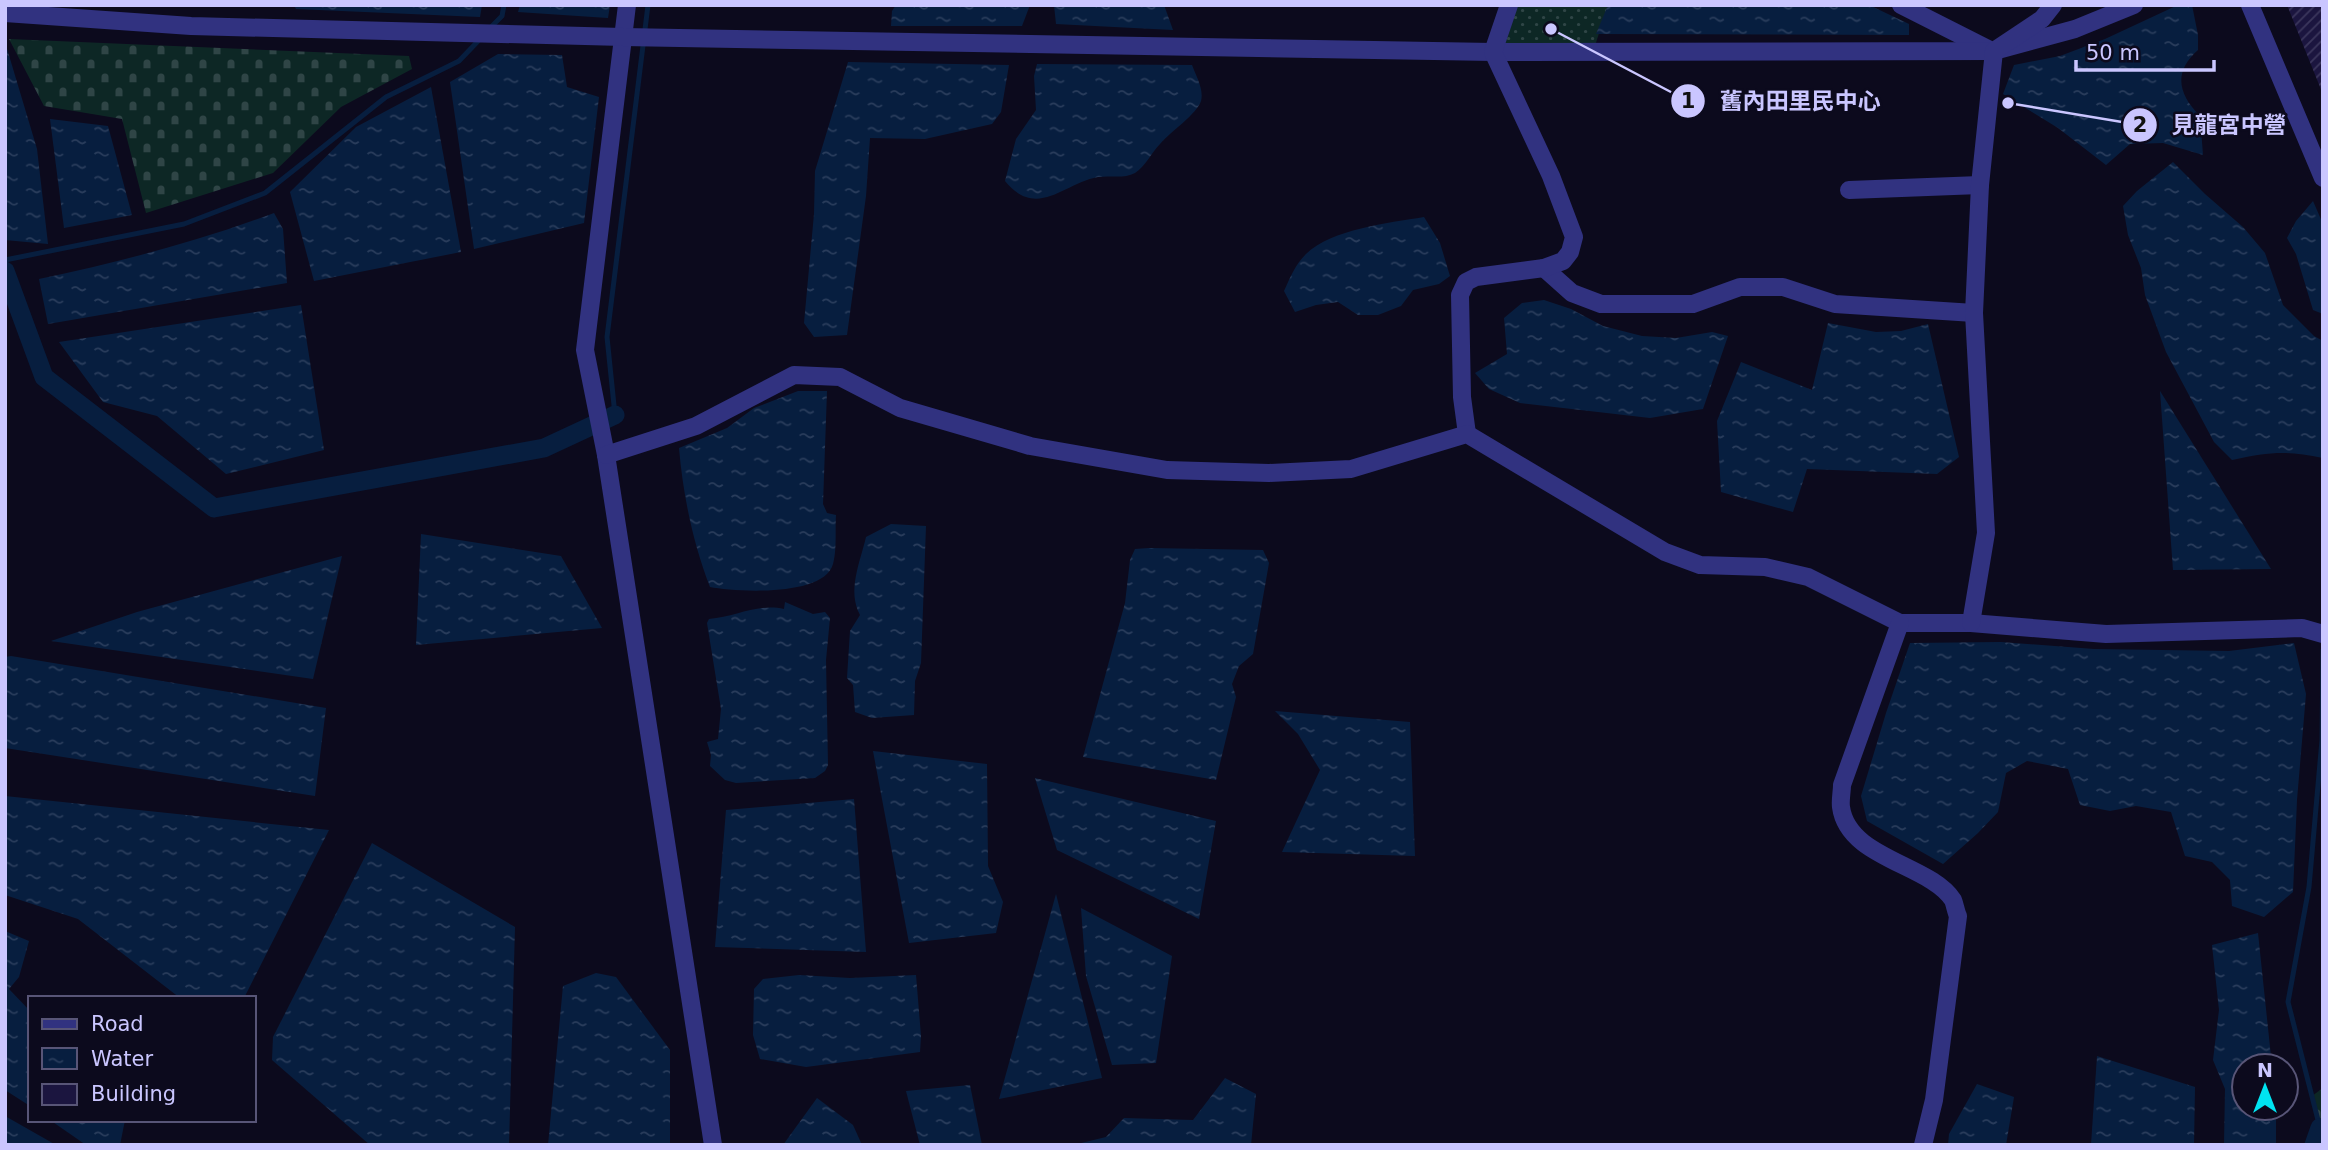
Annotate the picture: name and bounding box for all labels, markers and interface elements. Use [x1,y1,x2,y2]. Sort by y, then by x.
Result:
scale bar [2076,28,2214,72]
text: 50 m [2086,41,2140,65]
callout: 舊內田里民中心 [1671,79,1895,123]
text: 舊內田里民中心 [1720,88,1881,114]
text: 1 [1681,89,1695,113]
callout: 見龍宮中營 [2122,103,2300,147]
text: 見龍宮中營 [2172,112,2287,138]
text: 2 [2133,113,2147,137]
legend [28,996,256,1122]
text: Road [91,1012,144,1036]
text: Water [91,1047,153,1071]
north arrow [2230,1052,2300,1122]
text: N [2257,1059,2273,1081]
text: Building [91,1082,176,1106]

